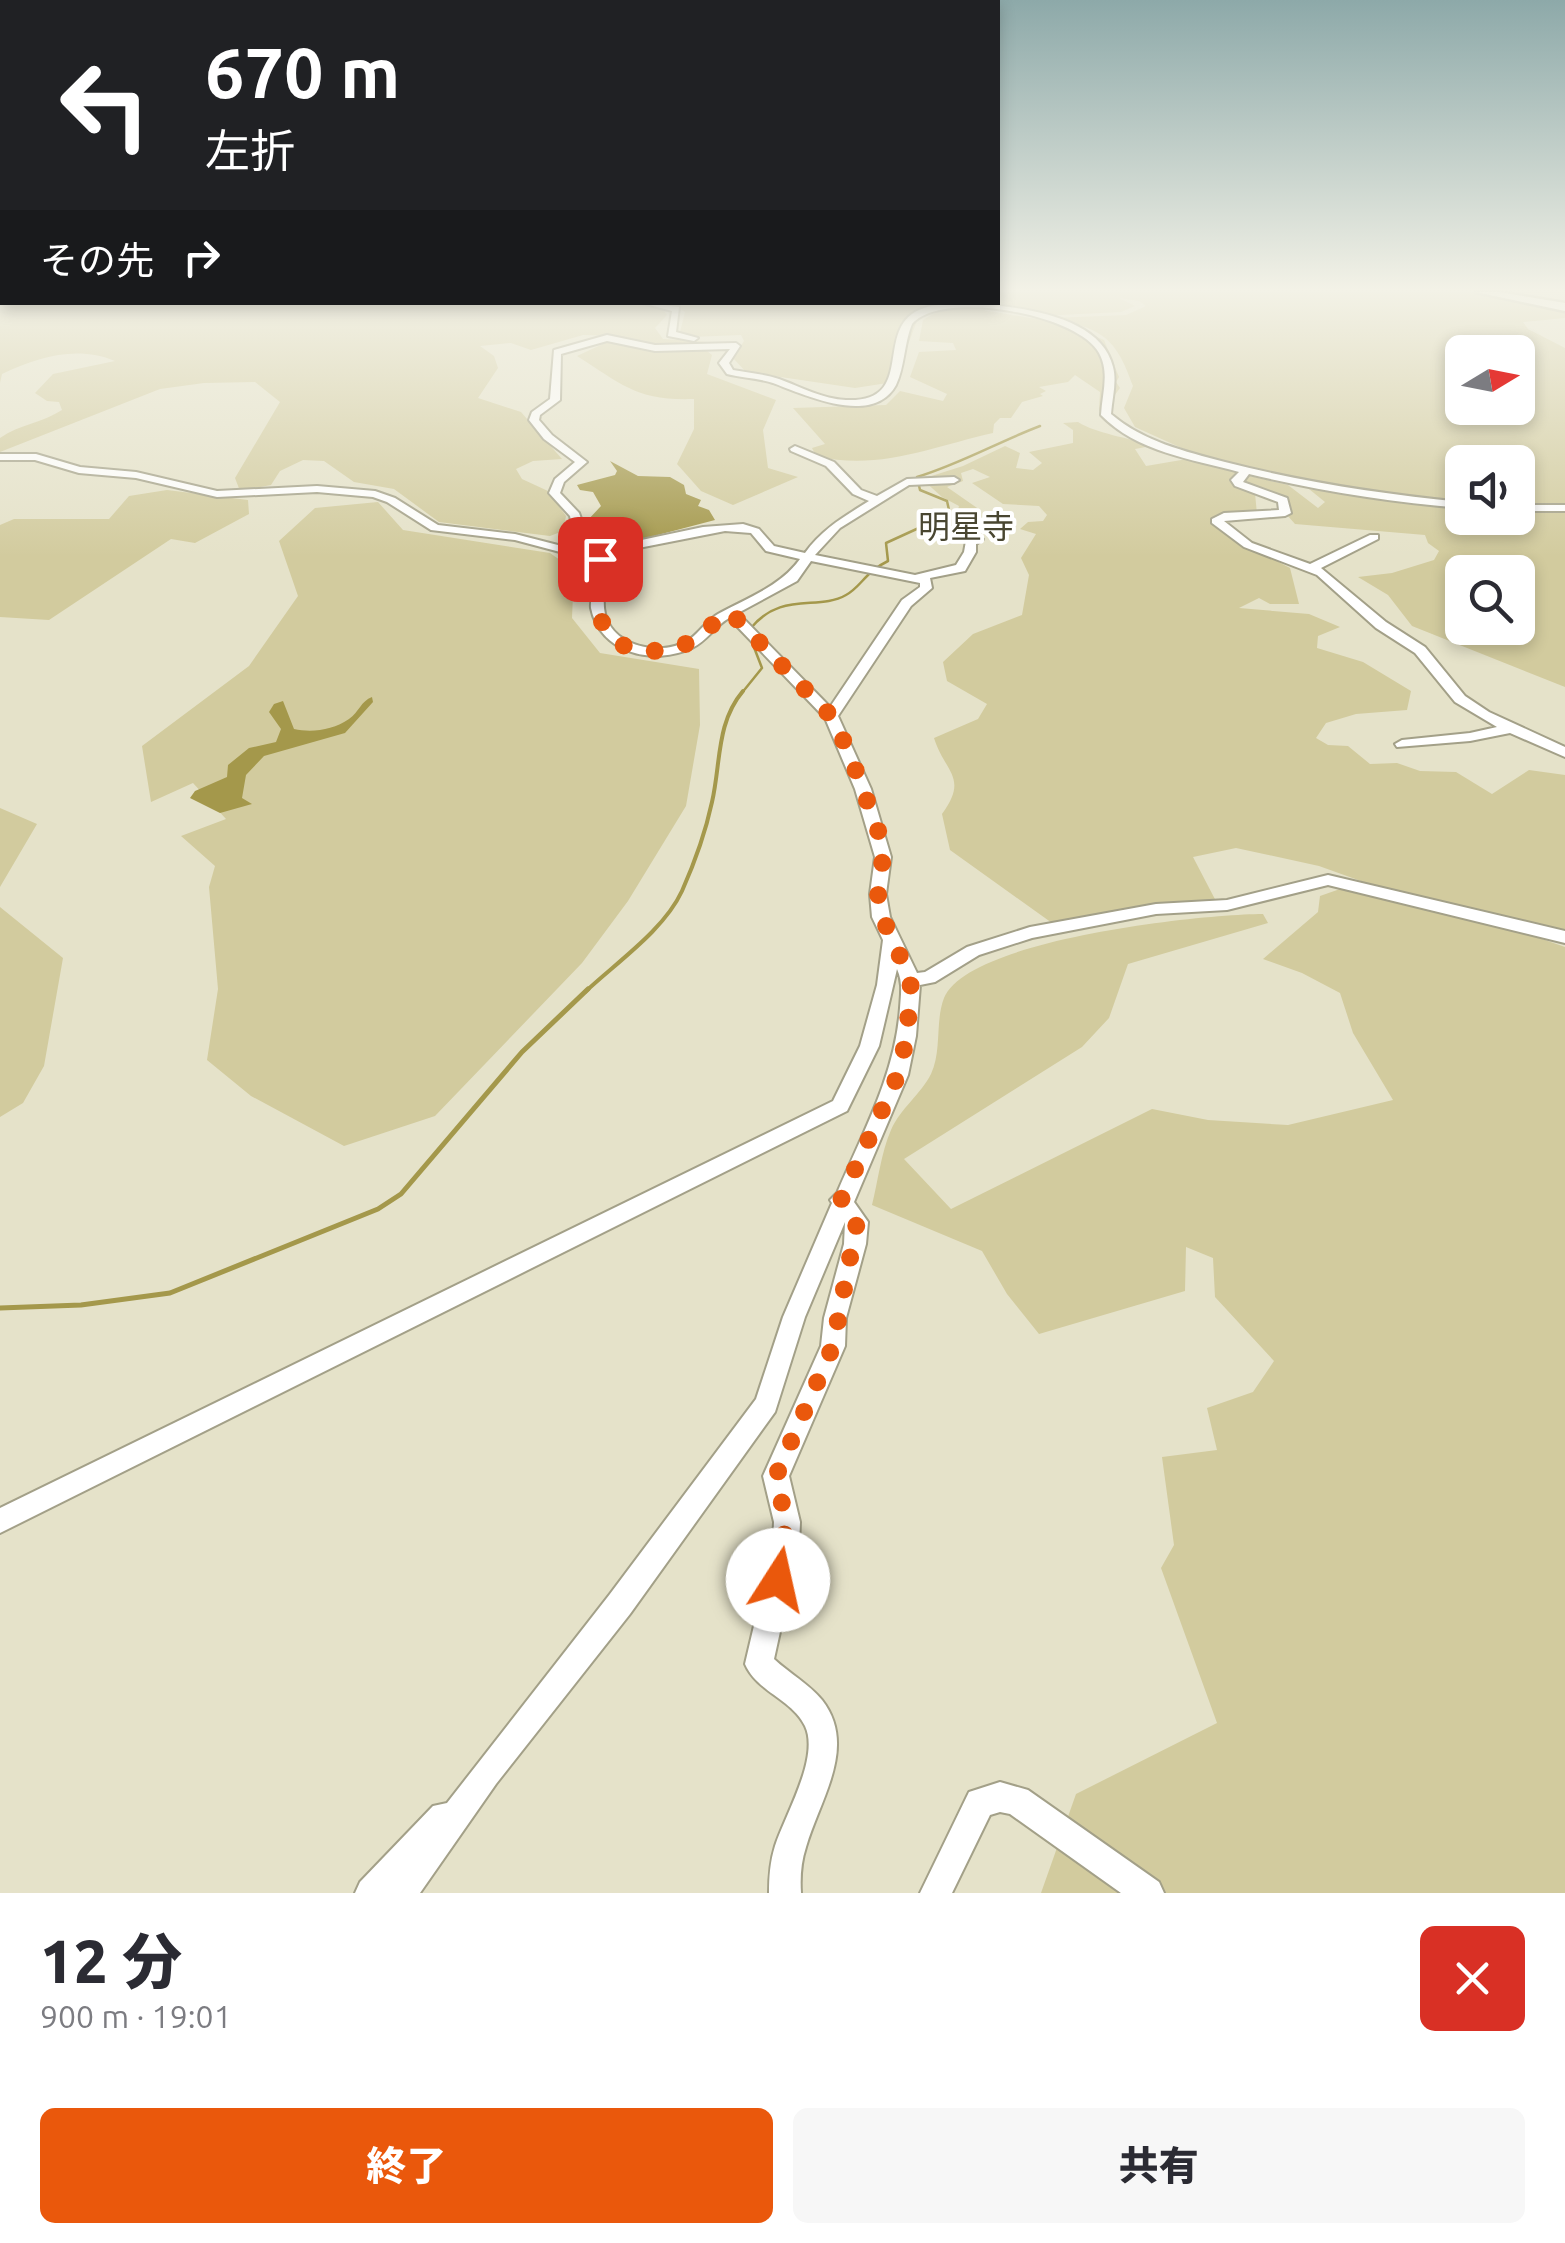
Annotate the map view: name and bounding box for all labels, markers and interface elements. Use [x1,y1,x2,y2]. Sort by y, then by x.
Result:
text: 670 m [205,33,400,111]
icon: left [40,40,170,170]
text: 左折 [205,125,295,176]
icon: right [174,230,229,285]
text: その先 [40,239,154,281]
north arrow [1445,335,1535,425]
map controls [1445,335,1535,645]
button: sound [1445,445,1535,535]
district label: 明星寺 [918,508,1014,544]
pin [558,517,643,602]
icon: arrive [573,532,628,587]
button: search [1445,555,1535,645]
position arrow [726,1528,830,1632]
button: close [1420,1926,1525,2031]
text: 12 分 [40,1927,182,1994]
text: 900 m · 19:01 [40,1998,232,2034]
button: 終了 [40,2108,773,2223]
button: 共有 [793,2108,1525,2223]

